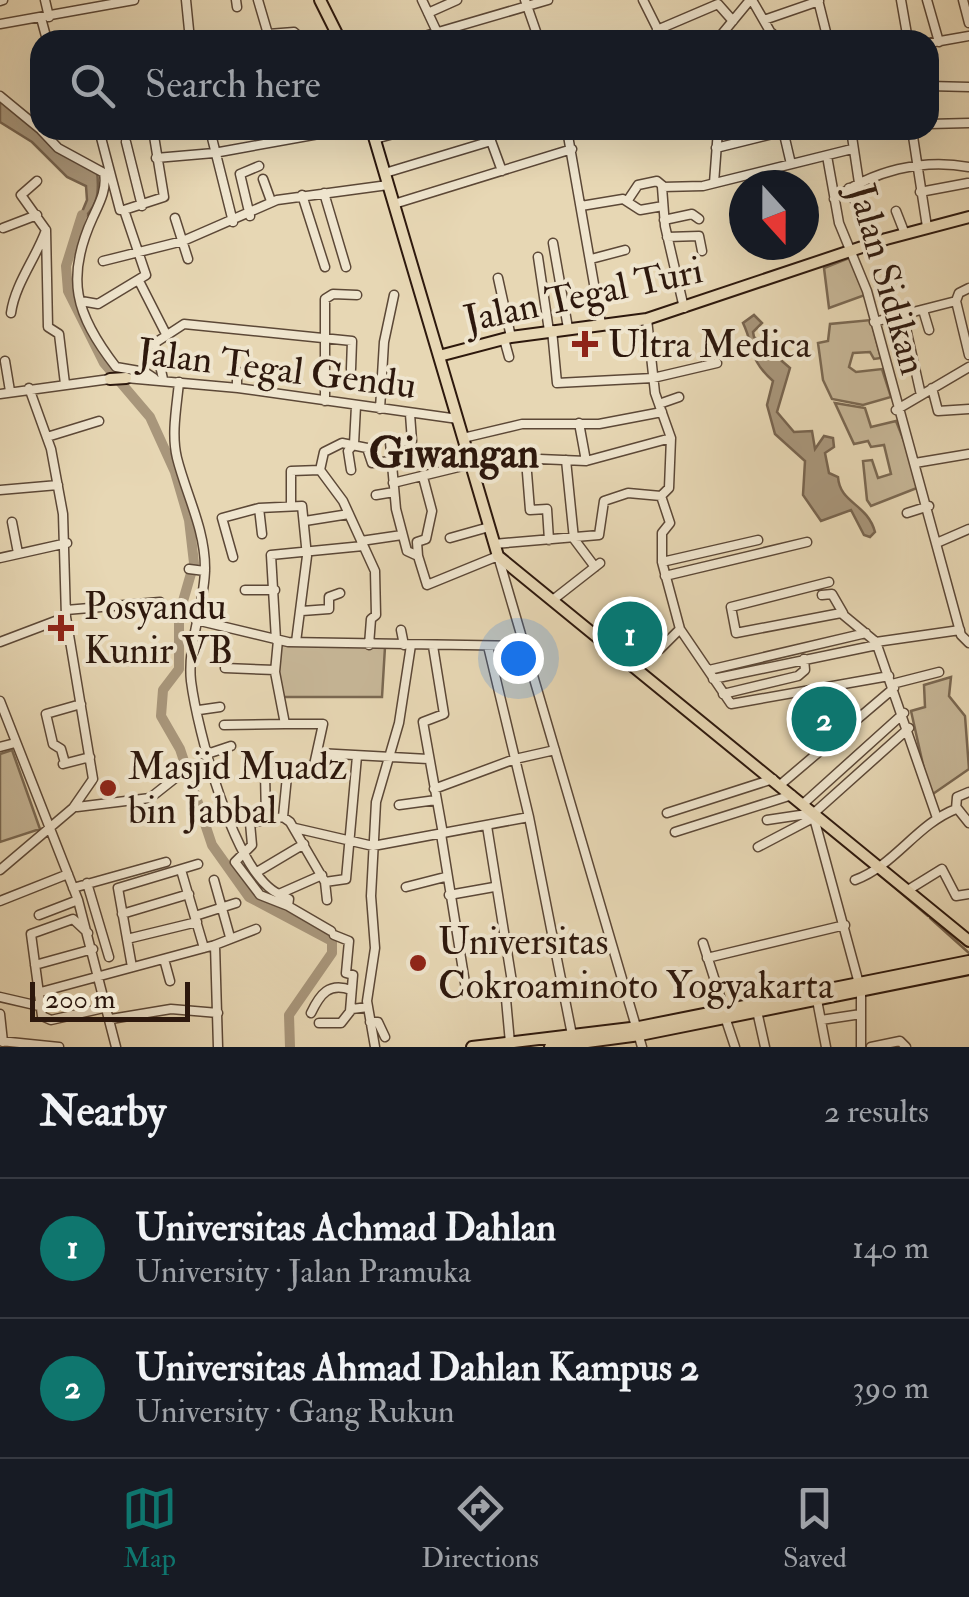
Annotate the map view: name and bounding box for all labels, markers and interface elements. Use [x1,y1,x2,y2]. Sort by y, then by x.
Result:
search box [30,30,939,140]
icon: search [65,58,120,113]
text: Search here [145,61,321,109]
north arrow [729,170,819,260]
street label: Jalan Sidikan [837,178,937,380]
street label: Jalan Tegal Turi [459,246,707,344]
place label: Ultra Medica [608,321,811,369]
street label: Jalan Tegal Gendu [134,328,419,410]
marker: Ultra Medica [572,331,598,357]
district label: Giwangan [369,428,540,480]
place label: Posyandu Kunir VB [84,583,233,675]
pin: 1 [598,596,662,672]
marker: Posyandu Kunir VB [48,615,74,641]
your location [493,633,544,684]
pin: 2 [792,682,856,756]
place label: Masjid Muadz bin Jabbal [128,743,347,835]
marker: Masjid Muadz bin Jabbal [97,777,119,799]
place label: Universitas Cokroaminoto Yogyakarta [438,918,834,1010]
marker: Universitas Cokroaminoto Yogyakarta [407,952,429,974]
scale bar [30,977,190,1021]
text: 200 m [45,982,116,1017]
text: Nearby [40,1086,166,1138]
text: 2 results [824,1092,929,1132]
text: Universitas Achmad Dahlan [135,1204,556,1252]
text: 1 [67,1228,78,1268]
text: 140 m [852,1228,929,1268]
text: University · Jalan Pramuka [135,1252,471,1292]
text: Universitas Ahmad Dahlan Kampus 2 [135,1344,699,1392]
text: 2 [64,1368,81,1408]
text: 390 m [852,1368,929,1408]
text: University · Gang Rukun [135,1392,455,1432]
tab: Map [122,1481,177,1576]
tab: Directions [421,1481,539,1576]
tab: Saved [783,1481,847,1576]

